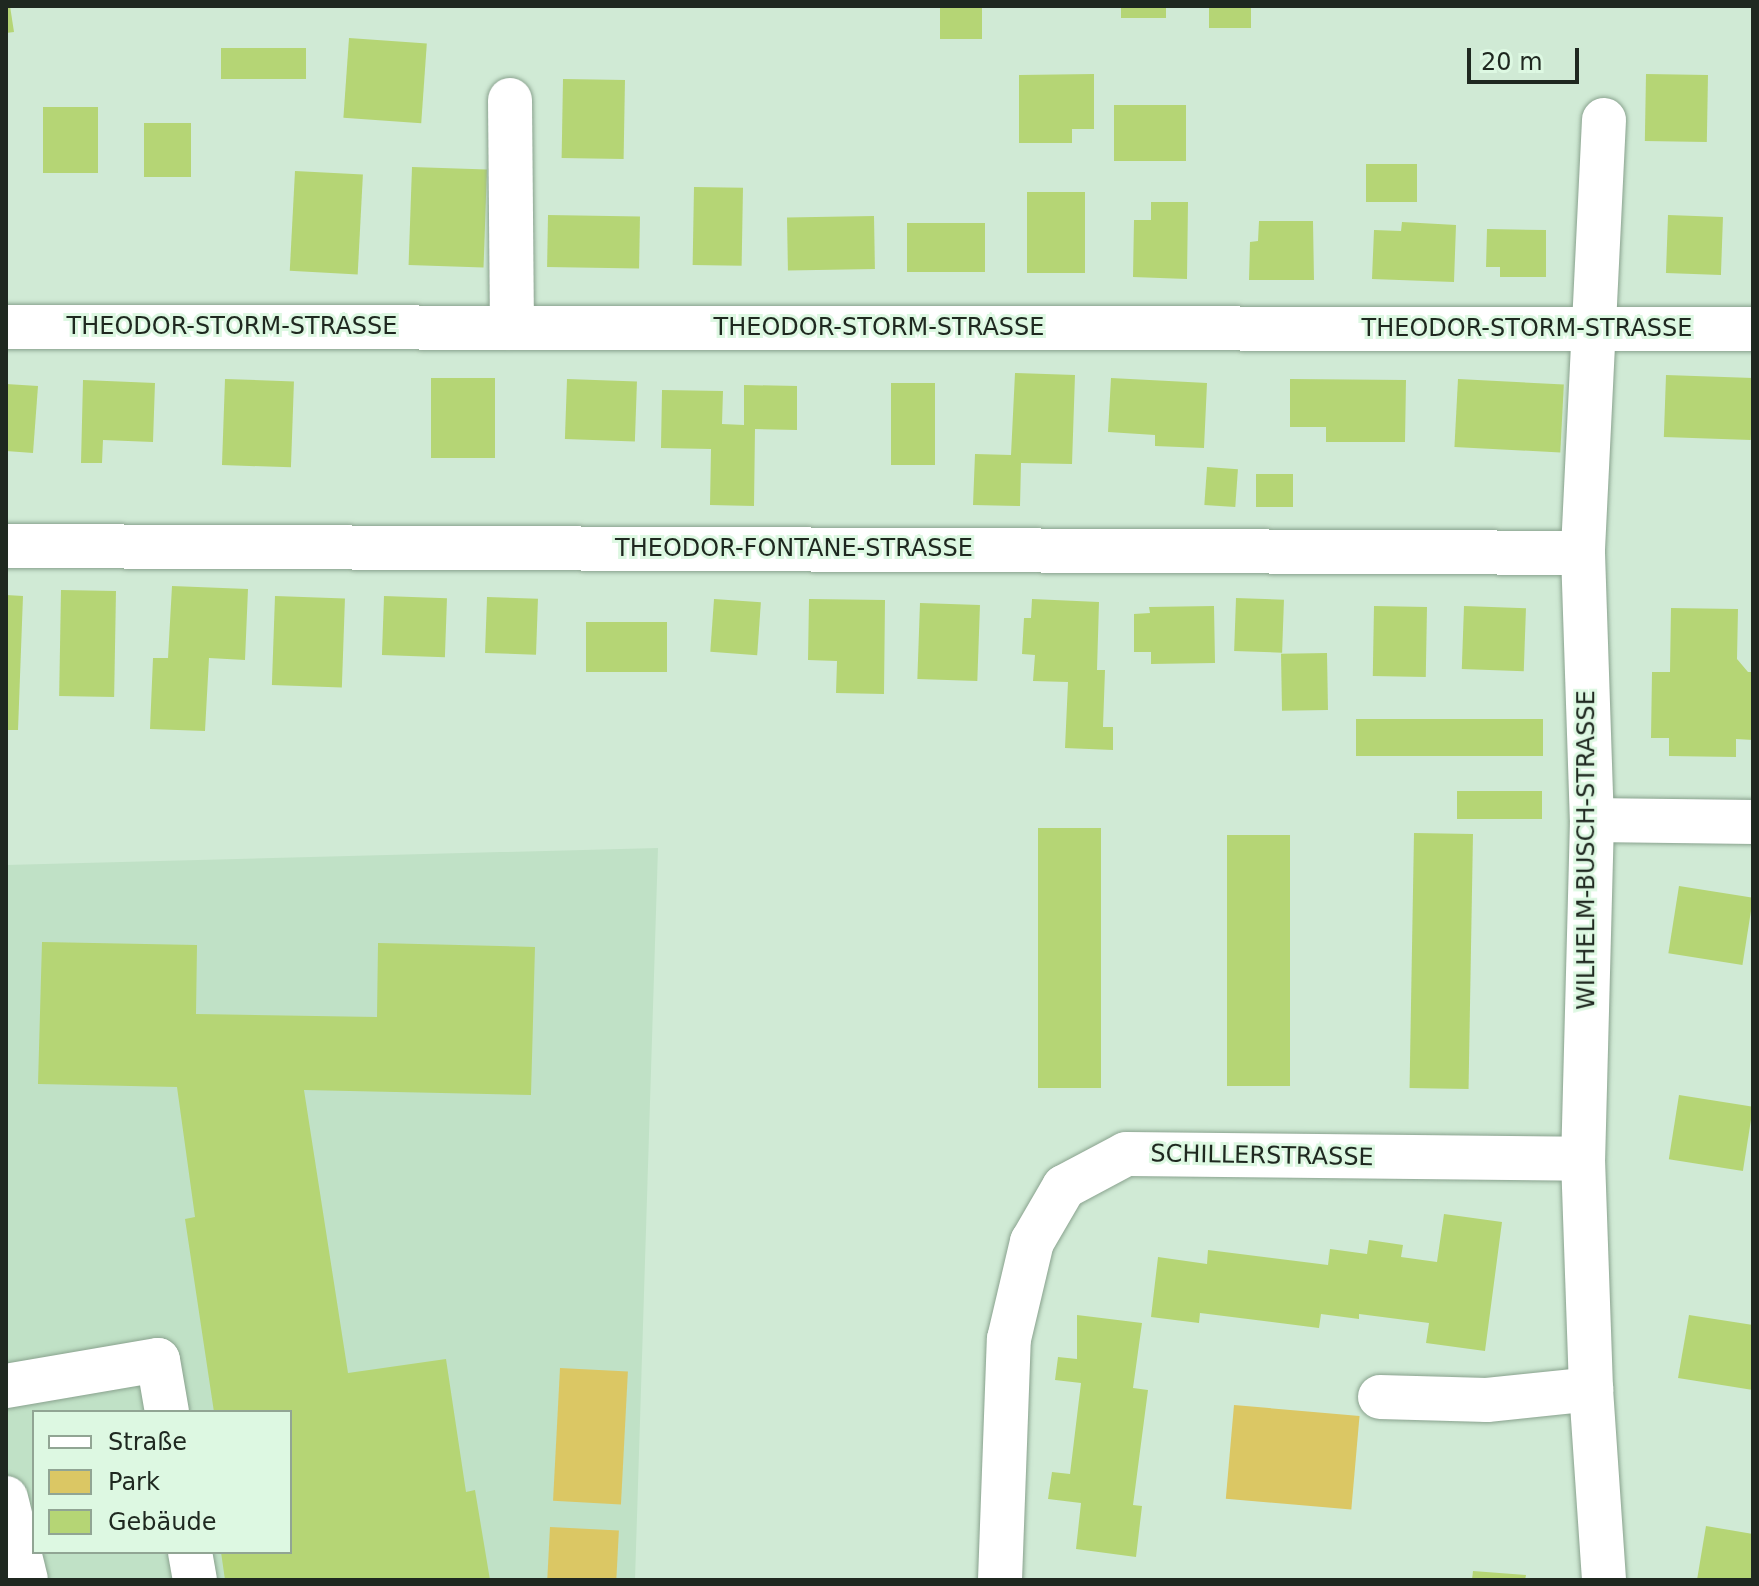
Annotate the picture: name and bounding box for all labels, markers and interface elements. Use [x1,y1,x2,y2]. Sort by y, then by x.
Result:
scale bar [1471,32,1583,82]
text: 20 m [1481,48,1543,76]
street label: THEODOR-STORM-STRASSE [67,313,397,341]
street label: THEODOR-STORM-STRASSE [714,314,1044,342]
street label: THEODOR-STORM-STRASSE [1362,315,1692,343]
street label: THEODOR-FONTANE-STRASSE [615,535,973,563]
street label: WILHELM-BUSCH-STRASSE [1573,690,1601,1010]
street label: SCHILLERSTRASSE [1150,1140,1374,1172]
legend [32,1410,292,1554]
text: Straße [108,1428,187,1456]
text: Park [108,1468,160,1496]
text: Gebäude [108,1508,217,1536]

